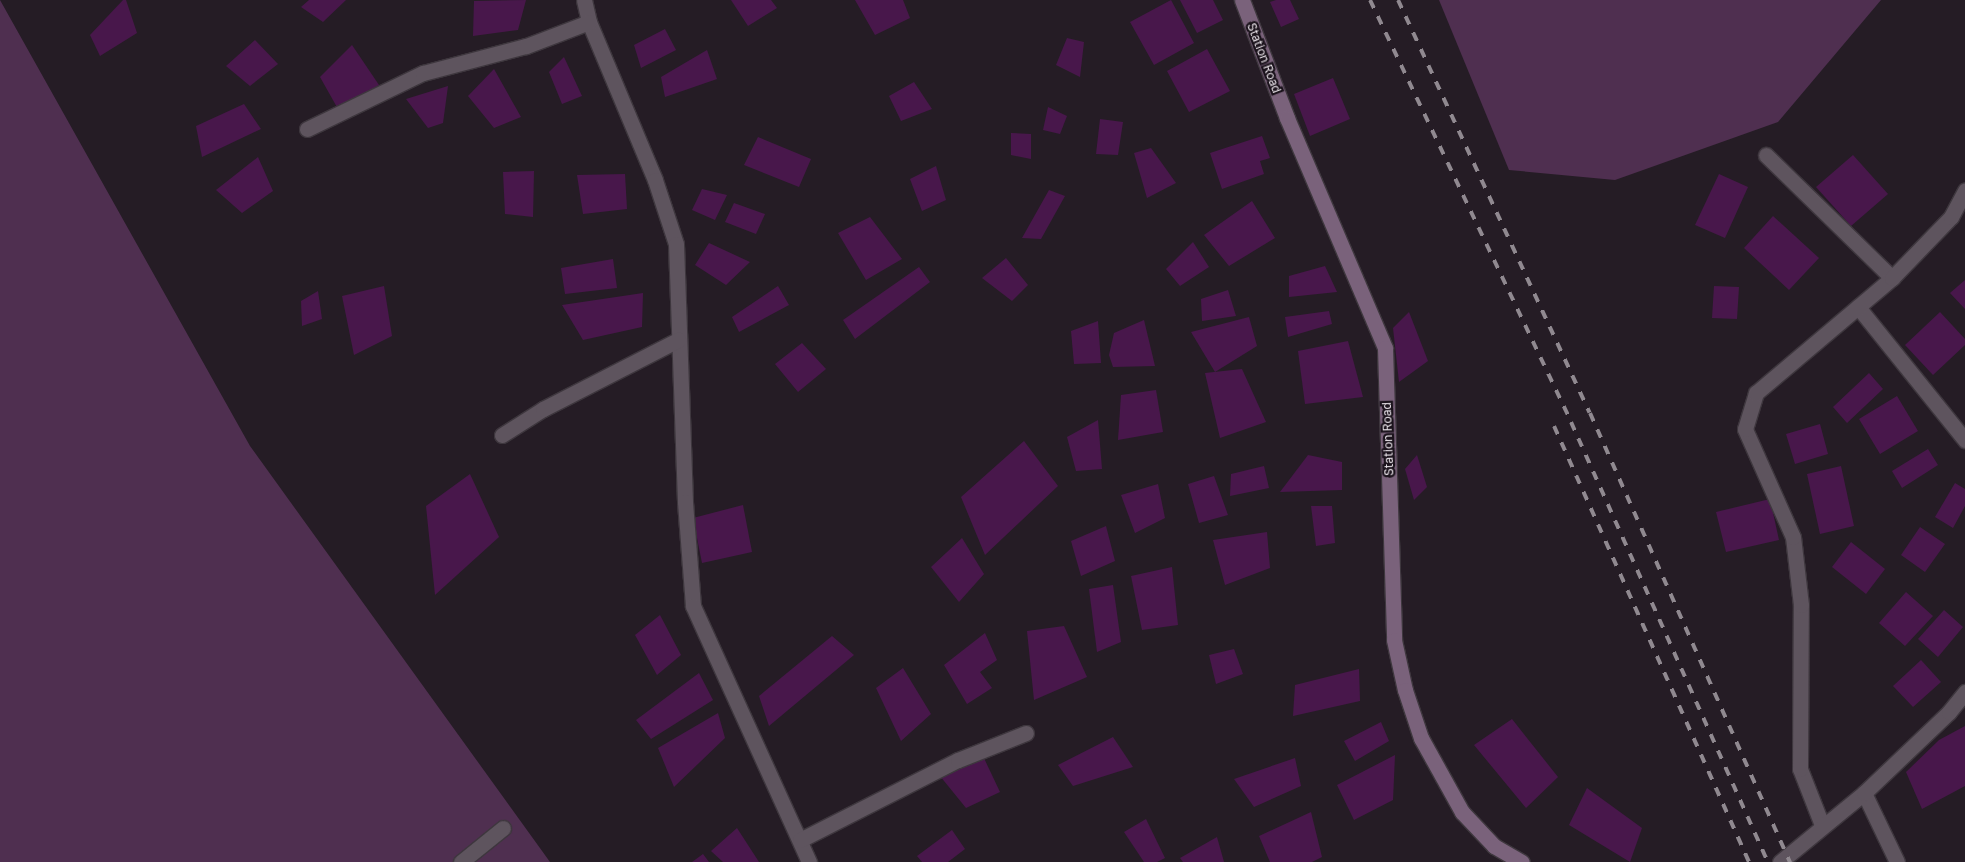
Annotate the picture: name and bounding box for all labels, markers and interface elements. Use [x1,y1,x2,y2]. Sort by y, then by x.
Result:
street label: Station Road [1244,21,1284,95]
street label: Station Road [1380,402,1396,476]

